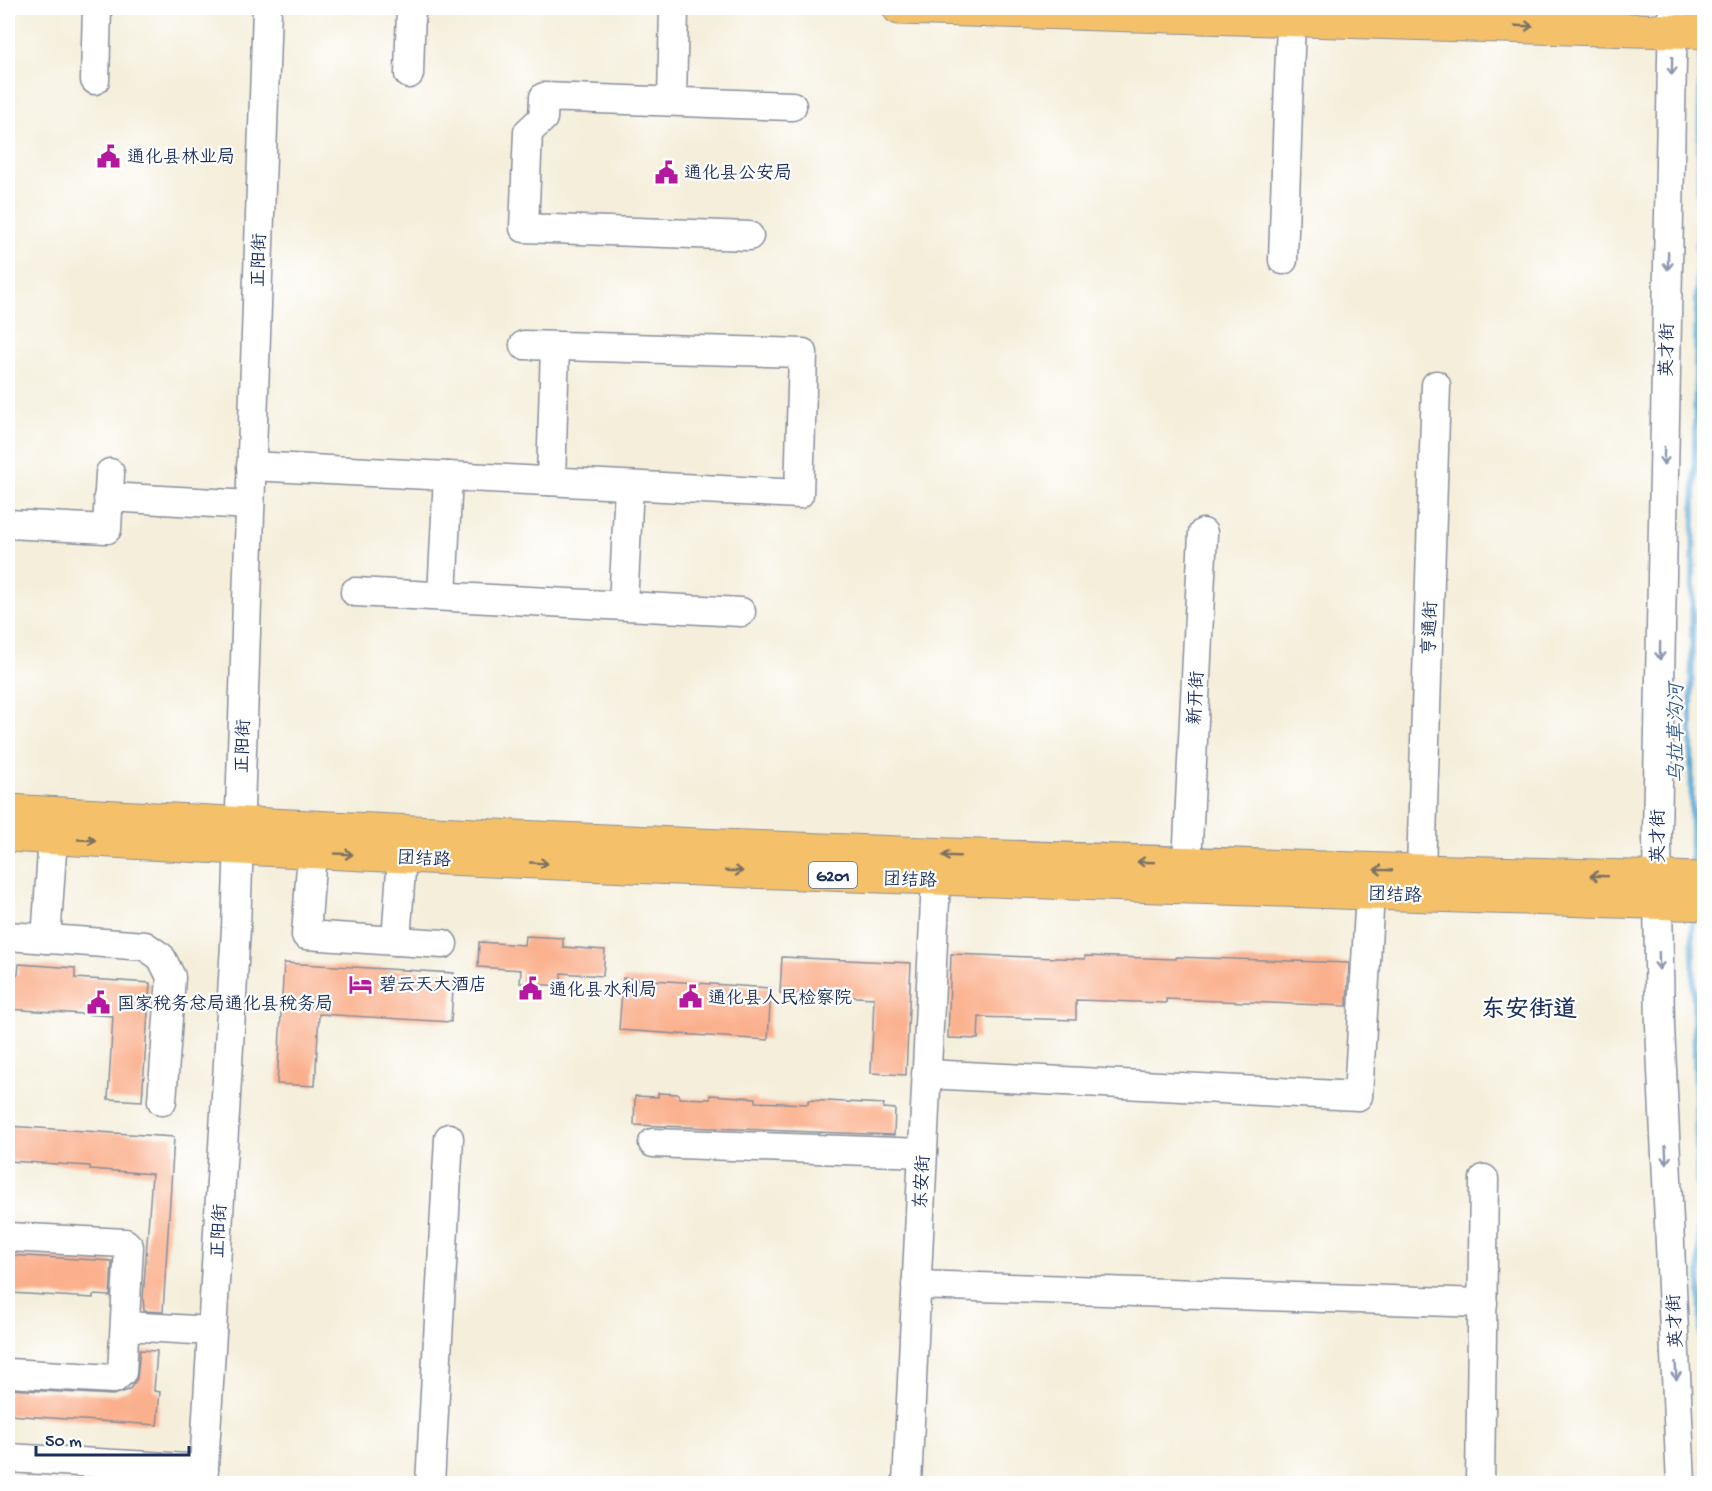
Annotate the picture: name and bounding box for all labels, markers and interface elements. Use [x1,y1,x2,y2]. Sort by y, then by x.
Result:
one-way arrow [1514,21,1534,32]
one-way arrow [1666,55,1677,75]
public building icon: 通化县林业局 [96,143,122,169]
place label: 通化县林业局 [127,147,235,169]
public building icon: 通化县公安局 [653,159,679,185]
place label: 通化县公安局 [684,163,792,185]
street label: 正阳街 [248,233,272,287]
one-way arrow [1662,250,1674,270]
street label: 英才街 [1657,323,1679,377]
one-way arrow [1658,445,1670,465]
street label: 亨通街 [1419,601,1443,655]
one-way arrow [1655,640,1666,660]
street label: 新开街 [1185,671,1209,726]
water label: 乌拉草沟河 [1665,680,1690,783]
street label: 正阳街 [232,719,256,773]
street label: 英才街 [1648,809,1670,863]
one-way arrow [76,834,96,845]
one-way arrow [334,848,354,859]
street label: 团结路 [396,848,451,872]
one-way arrow [942,850,962,861]
one-way arrow [1137,857,1157,868]
one-way arrow [529,858,549,869]
road number: G201 [809,862,857,888]
one-way arrow [1374,864,1394,875]
one-way arrow [724,866,744,877]
street label: 团结路 [883,869,937,893]
one-way arrow [1589,870,1609,882]
street label: 团结路 [1368,884,1422,908]
one-way arrow [1653,950,1665,970]
hotel icon: 碧云天大酒店 [348,971,374,997]
place label: 碧云天大酒店 [379,975,487,997]
public building icon: 通化县水利局 [518,976,544,1002]
place label: 通化县水利局 [549,980,657,1002]
public building icon: 通化县人民检察院 [677,984,703,1010]
place label: 通化县人民检察院 [708,988,852,1010]
public building icon: 国家税务总局通化县税务局 [86,990,112,1016]
place label: 国家税务总局通化县税务局 [117,994,333,1016]
district label: 东安街道 [1481,996,1577,1026]
one-way arrow [1661,1145,1672,1165]
street label: 东安街 [911,1155,935,1210]
street label: 正阳街 [208,1204,232,1259]
street label: 英才街 [1664,1293,1688,1348]
one-way arrow [1670,1361,1681,1381]
scale bar [36,1419,189,1457]
text: 50 m [45,1432,82,1453]

